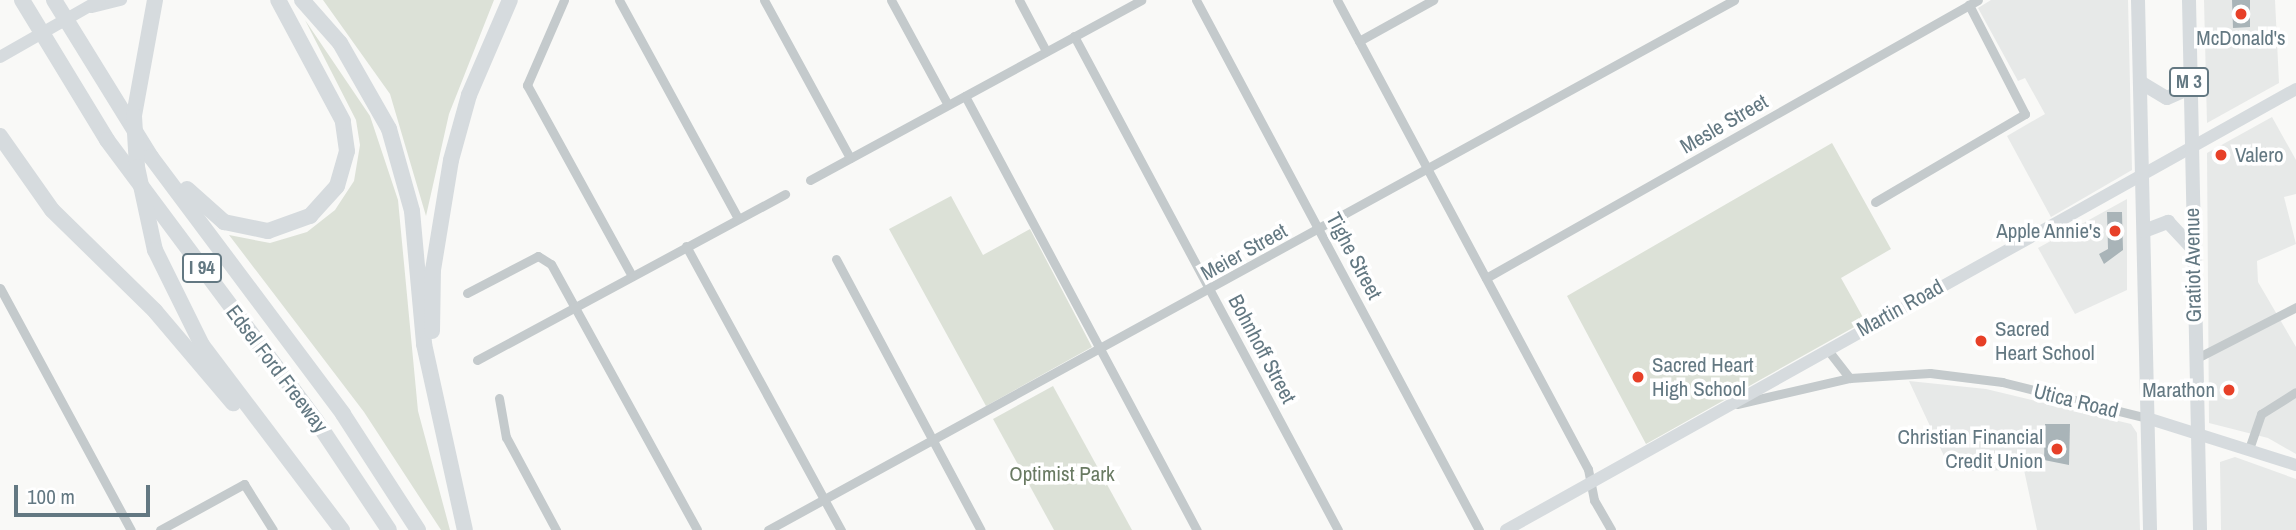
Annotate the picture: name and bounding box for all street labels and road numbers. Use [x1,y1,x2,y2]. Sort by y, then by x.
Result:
road number: M 3 [2168,66,2210,97]
street label: Mesle Street [1676,89,1772,159]
street label: Gratiot Avenue [2179,207,2207,323]
street label: Tighe Street [1321,208,1387,304]
street label: Meier Street [1196,218,1292,286]
road number: I 94 [181,252,223,284]
street label: Martin Road [1852,274,1948,342]
street label: Bohnhoff Street [1223,290,1301,408]
street label: Edsel Ford Freeway [221,300,333,438]
street label: Utica Road [2031,378,2121,424]

